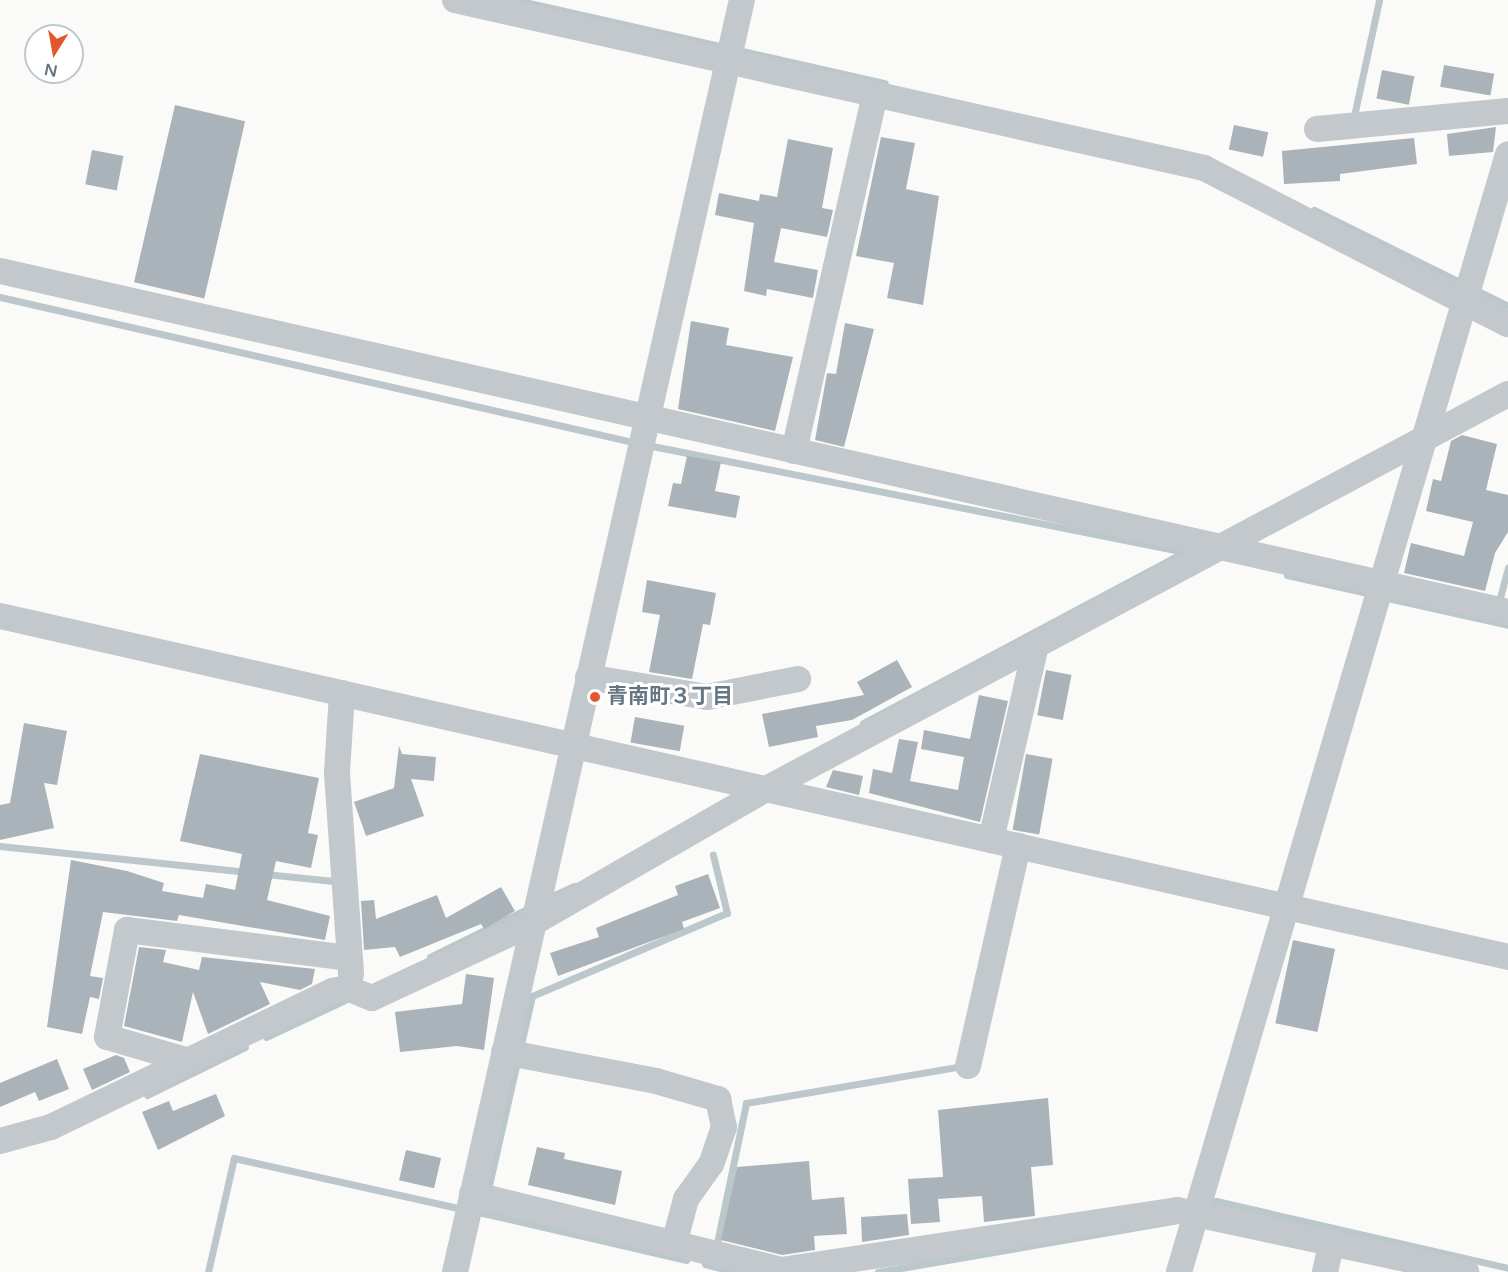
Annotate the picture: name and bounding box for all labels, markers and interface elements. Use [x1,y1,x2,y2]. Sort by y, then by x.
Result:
north arrow [24,24,84,84]
text: N [43,59,59,81]
place label: 青南町３丁目 [607,684,733,710]
marker: 青南町３丁目 [588,690,602,704]

